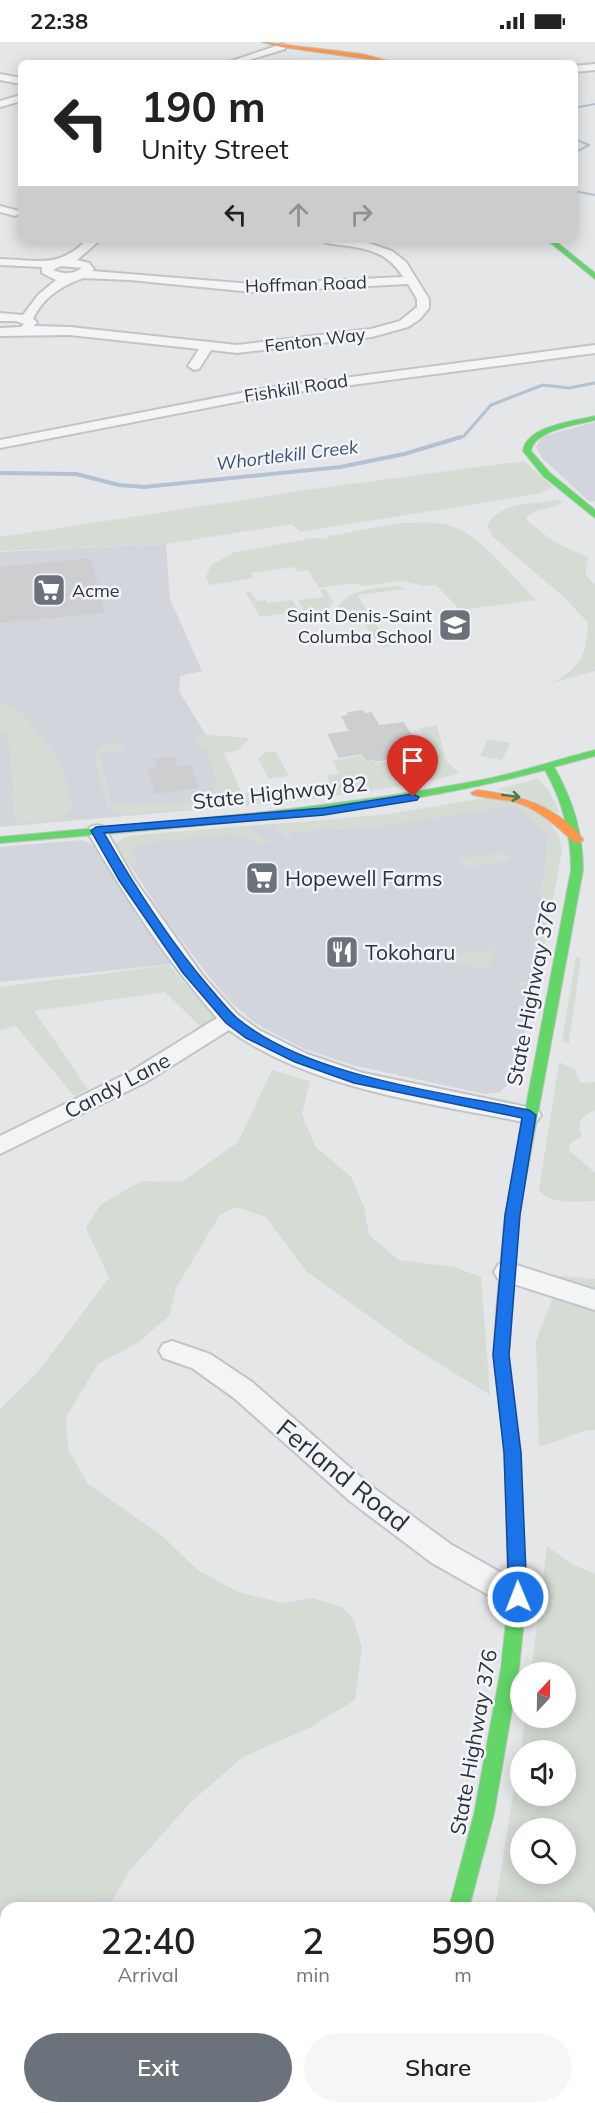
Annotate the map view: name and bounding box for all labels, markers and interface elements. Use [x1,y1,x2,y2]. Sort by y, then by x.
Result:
text: 22:38 [30,7,88,35]
text: 190 m [141,80,266,133]
icon: left [42,84,120,162]
text: Unity Street [141,132,289,166]
icon: left [219,198,252,231]
icon: ahead [282,198,315,231]
icon: right [345,198,378,231]
street label: Hoffman Road [245,270,367,298]
street label: Fenton Way [263,322,367,358]
street label: Fishkill Road [242,368,350,408]
water label: Whortlekill Creek [215,435,360,475]
supermarket icon: Acme [31,572,67,608]
place label: Acme [72,579,120,602]
place label: Saint Denis-Saint Columba School [287,604,432,648]
school or university icon: Saint Denis-Saint Columba School [437,607,473,643]
pin [387,735,438,797]
icon: arrive [396,744,429,777]
street label: State Highway 82 [191,770,369,814]
one-way arrow [500,791,520,802]
supermarket icon: Hopewell Farms [244,860,280,896]
place label: Hopewell Farms [285,865,442,891]
street label: State Highway 376 [500,898,562,1088]
restaurant icon: Tokoharu [324,934,360,970]
place label: Tokoharu [365,939,455,965]
street label: Candy Lane [60,1046,174,1124]
street label: Ferland Road [270,1412,416,1538]
position arrow [486,1565,550,1629]
street label: State Highway 376 [444,1647,502,1837]
north arrow [510,1662,576,1728]
map controls [510,1662,576,1884]
button: sound [510,1740,576,1806]
button: search [510,1818,576,1884]
text: 22:40 [101,1918,195,1963]
text: 2 [302,1918,324,1963]
text: 590 [431,1918,495,1963]
text: Arrival [117,1962,179,1987]
text: min [296,1962,330,1987]
text: m [454,1962,472,1987]
button: Exit [24,2033,292,2102]
button: Share [304,2033,572,2102]

